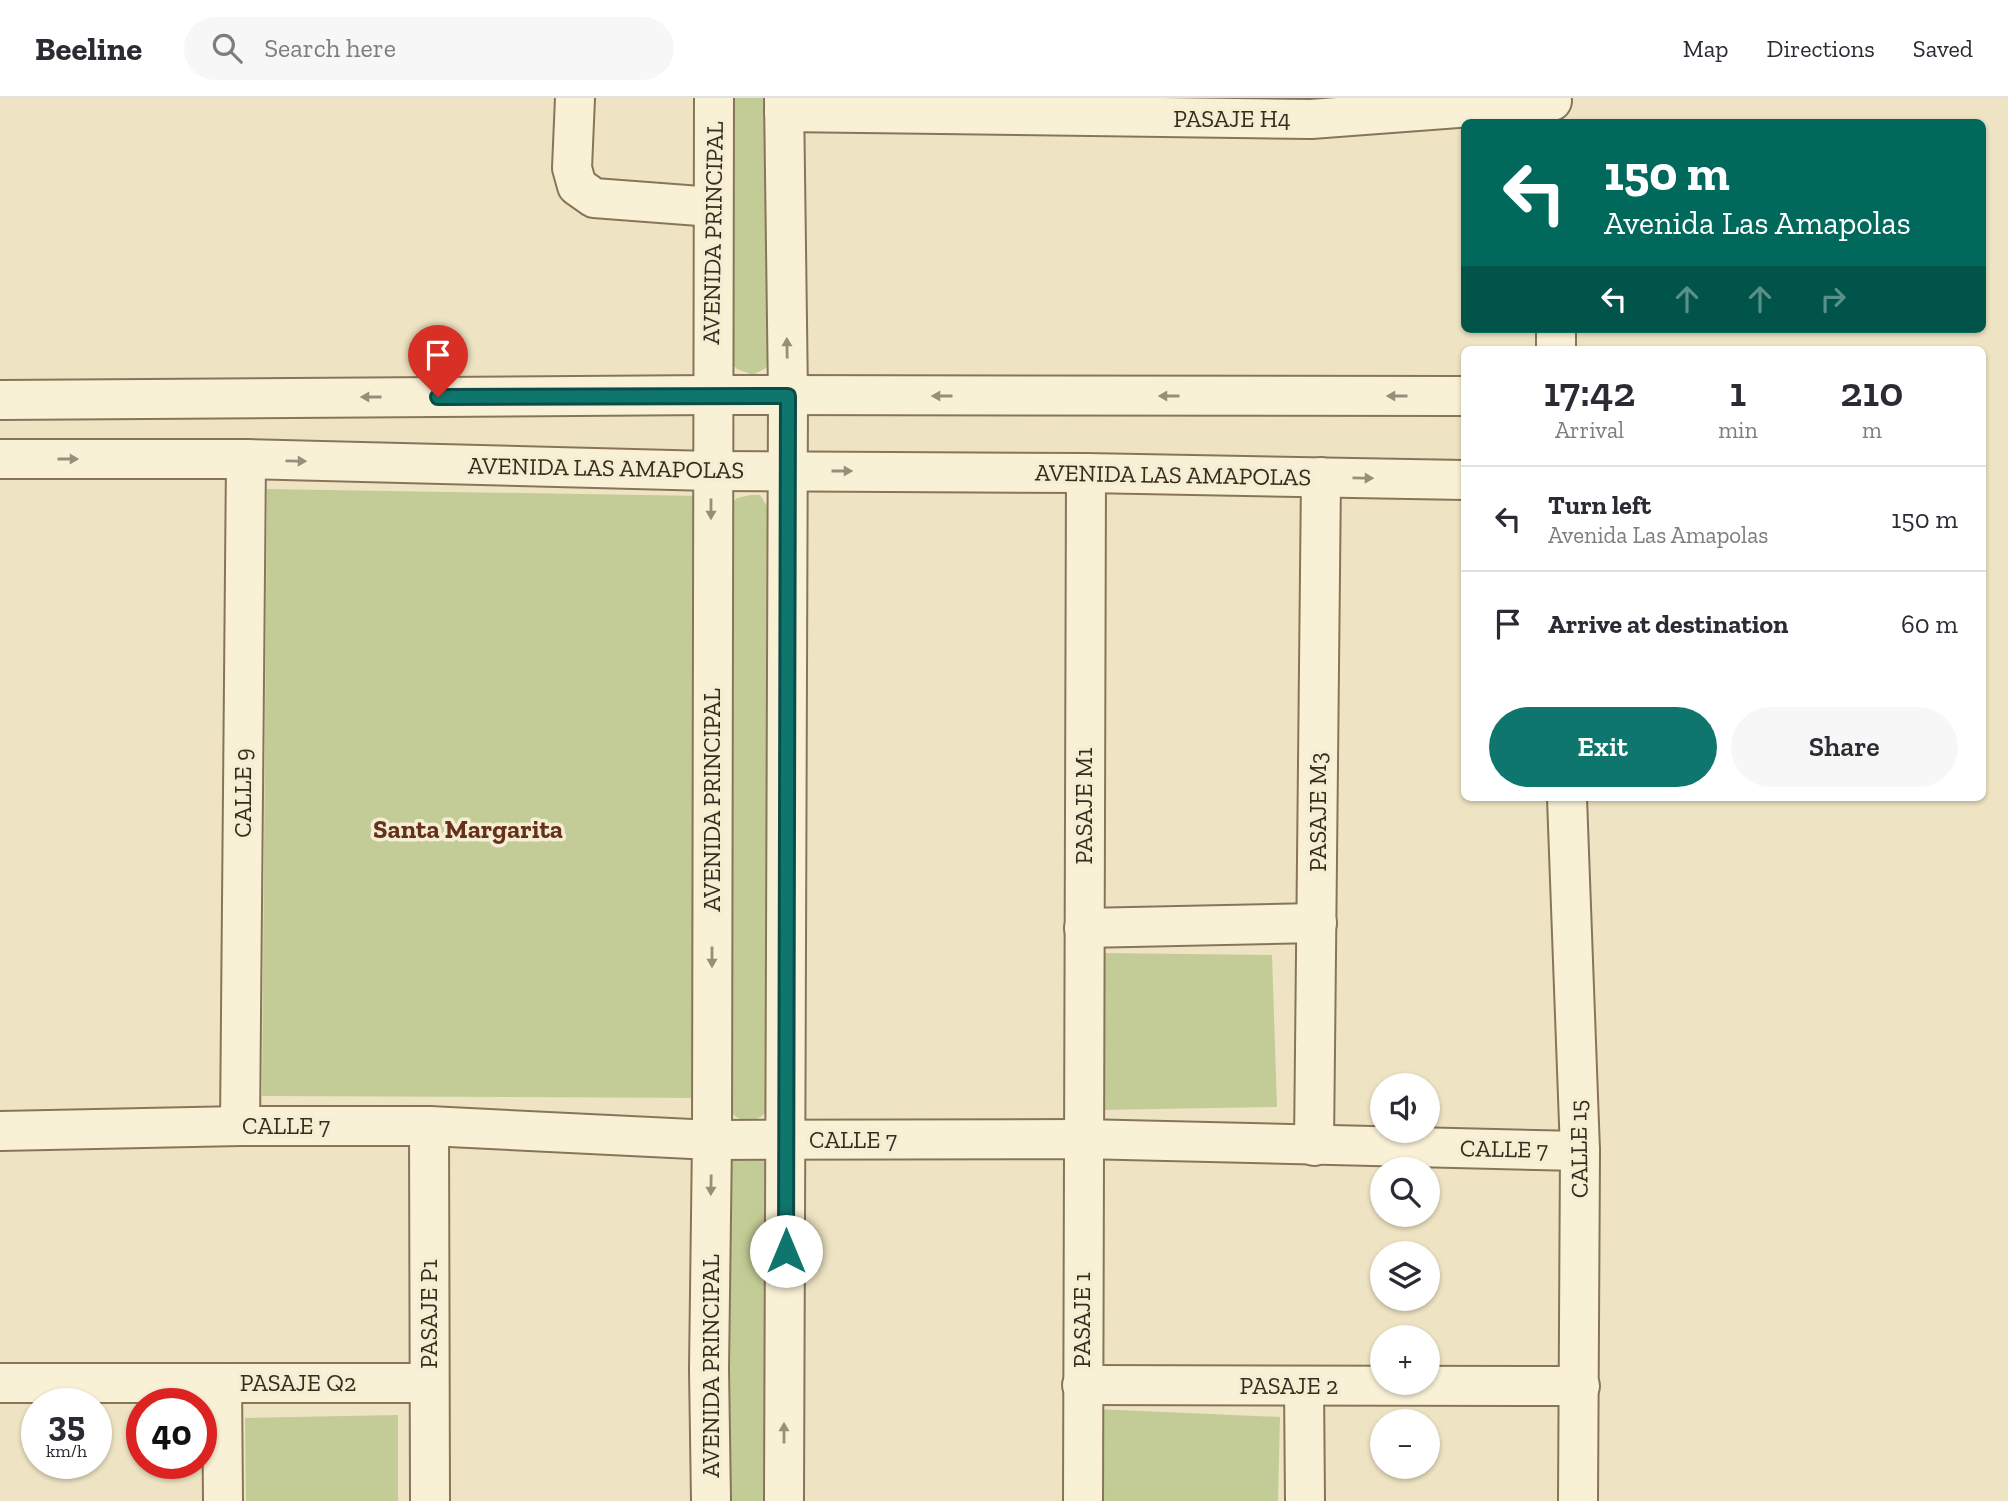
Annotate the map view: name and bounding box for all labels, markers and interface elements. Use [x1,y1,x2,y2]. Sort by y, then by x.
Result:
search box [184,17,674,80]
text: Beeline [35,29,142,68]
icon: search [208,29,246,67]
text: Search here [264,32,396,64]
text: Map [1683,34,1729,63]
text: Directions [1767,34,1875,63]
text: Saved [1913,34,1973,63]
street label: PASAJE H4 [1173,104,1291,133]
street label: AVENIDA PRINCIPAL [696,121,729,345]
text: 150 m [1604,144,1730,203]
icon: left [1489,147,1580,238]
text: Avenida Las Amapolas [1604,204,1911,242]
icon: left [1595,280,1633,318]
icon: ahead [1668,280,1706,318]
icon: ahead [1741,280,1779,318]
icon: right [1814,280,1852,318]
pin [408,325,468,397]
icon: arrive [419,336,457,374]
one-way arrow [781,337,793,359]
text: 17:42 [1544,366,1636,417]
text: 1 [1730,366,1746,417]
text: 210 [1840,366,1903,417]
one-way arrow [930,390,952,402]
one-way arrow [1158,390,1180,402]
one-way arrow [1385,390,1407,402]
one-way arrow [360,392,382,403]
text: Arrival [1555,416,1624,444]
text: min [1718,416,1758,444]
text: m [1862,416,1882,444]
street label: AVENIDA LAS AMAPOLAS [468,451,744,484]
one-way arrow [57,453,79,465]
one-way arrow [285,455,307,466]
street label: AVENIDA LAS AMAPOLAS [1035,458,1311,491]
one-way arrow [831,465,853,477]
one-way arrow [1352,472,1374,484]
text: Turn left [1548,489,1651,521]
one-way arrow [705,498,717,520]
icon: left [1489,500,1527,538]
text: 150 m [1891,503,1958,535]
text: Avenida Las Amapolas [1548,521,1768,549]
icon: arrive [1489,605,1527,643]
text: Arrive at destination [1548,608,1788,640]
text: 60 m [1901,608,1958,640]
street label: AVENIDA PRINCIPAL [697,688,726,912]
button: Exit [1489,707,1717,787]
button: Share [1731,707,1958,787]
street label: CALLE 9 [228,748,257,838]
street label: PASAJE M1 [1069,748,1098,864]
street label: PASAJE M3 [1303,752,1332,872]
district label: Santa Margarita [373,813,563,845]
one-way arrow [706,946,718,968]
map controls [1370,1073,1440,1479]
button: sound [1370,1073,1440,1143]
street label: CALLE 15 [1563,1100,1594,1198]
street label: CALLE 7 [242,1111,330,1140]
street label: CALLE 7 [809,1125,897,1154]
street label: CALLE 7 [1460,1133,1548,1164]
button: search [1370,1157,1440,1227]
one-way arrow [706,1174,717,1196]
position arrow [749,1214,823,1288]
button: layers [1370,1241,1440,1311]
street label: AVENIDA PRINCIPAL [696,1254,725,1478]
street label: PASAJE P1 [414,1259,443,1369]
street label: PASAJE 1 [1067,1272,1096,1368]
button: + [1370,1325,1440,1395]
street label: PASAJE Q2 [240,1368,356,1397]
street label: PASAJE 2 [1240,1371,1338,1400]
speed limit sign: 40 [126,1388,217,1479]
text: 35 [48,1403,85,1445]
button: − [1370,1409,1440,1479]
one-way arrow [778,1422,790,1444]
text: km/h [46,1440,87,1462]

